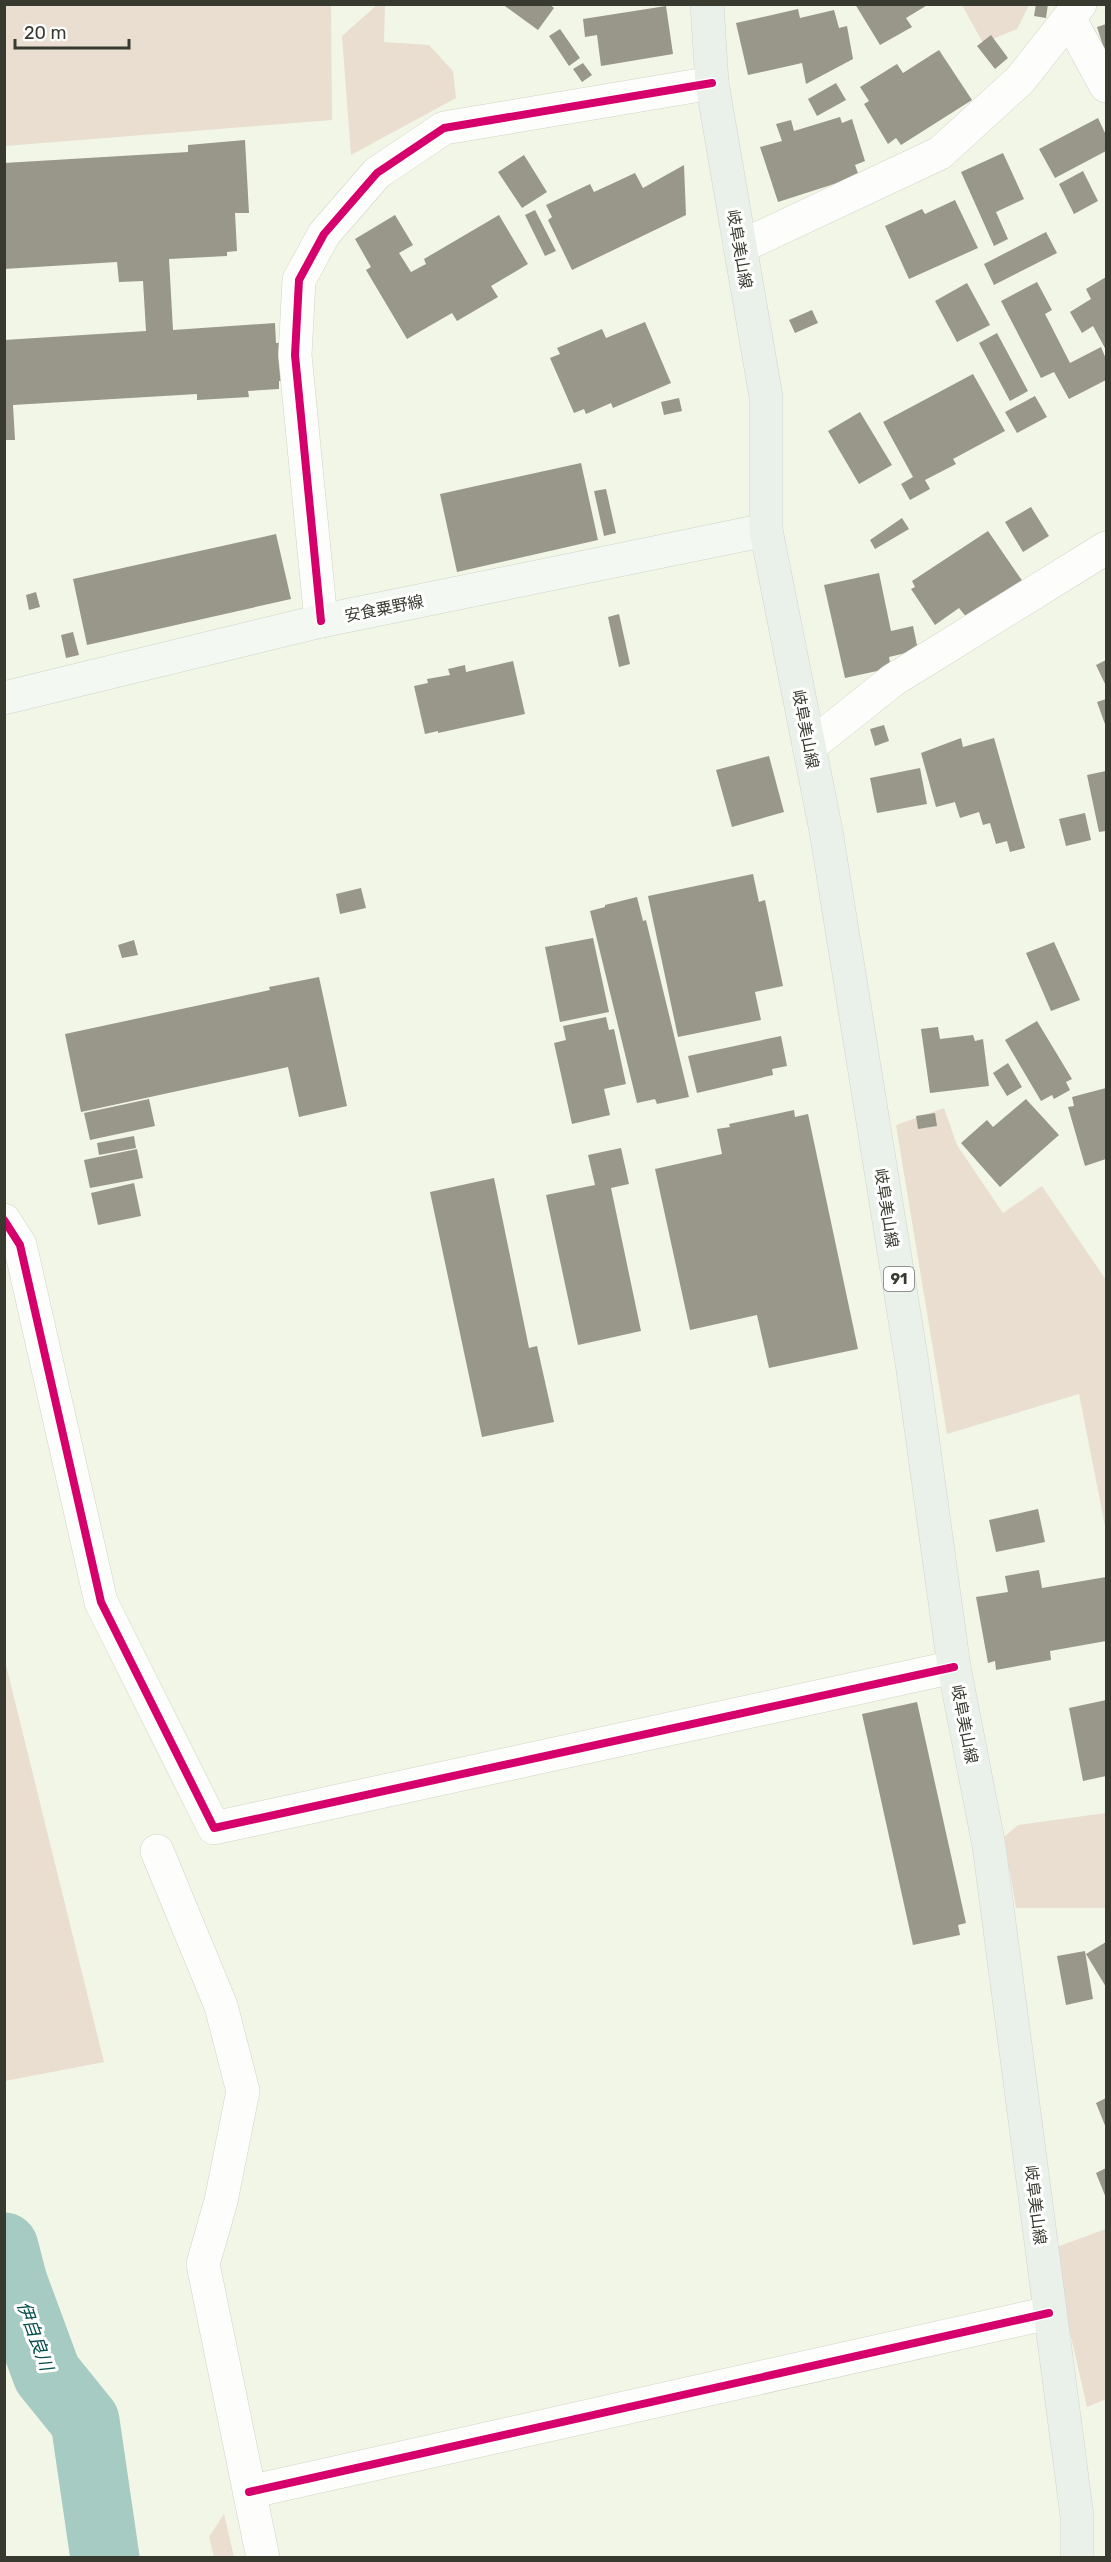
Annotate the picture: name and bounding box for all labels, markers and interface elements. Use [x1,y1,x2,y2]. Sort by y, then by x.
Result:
scale bar [15,12,129,50]
text: 20 m [24,22,66,44]
street label: 岐阜美山線 [723,208,756,290]
street label: 安食粟野線 [343,592,425,625]
street label: 岐阜美山線 [789,688,822,770]
street label: 岐阜美山線 [871,1167,902,1249]
road number: 91 [884,1267,914,1291]
street label: 岐阜美山線 [948,1683,981,1765]
street label: 岐阜美山線 [1021,2164,1050,2246]
water label: 伊自良川 [12,2298,58,2375]

